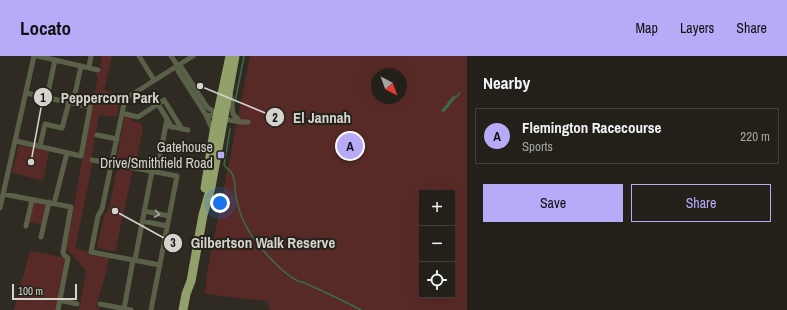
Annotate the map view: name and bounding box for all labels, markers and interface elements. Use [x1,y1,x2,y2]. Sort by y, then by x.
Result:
text: Locato [20,15,71,41]
text: Map [636,19,658,37]
text: Layers [680,19,714,37]
text: Share [736,19,767,37]
north arrow [371,68,407,104]
text: Nearby [483,71,530,94]
callout: Peppercorn Park [33,84,167,111]
text: Peppercorn Park [61,87,159,108]
text: 1 [40,90,46,106]
callout: El Jannah [265,104,359,131]
text: El Jannah [293,107,351,128]
text: 2 [272,110,278,126]
text: Flemington Racecourse [522,117,661,138]
text: A [493,128,501,145]
text: 220 m [740,128,770,145]
pin: A [337,131,363,161]
place label: Gatehouse Drive/Smithfield Road [100,138,213,172]
text: Sports [522,138,553,155]
marker: Gatehouse Drive/Smithfield Road [216,150,226,160]
button: Save [483,184,623,222]
button: Share [631,184,771,222]
map controls [419,190,455,298]
button: + [419,190,455,226]
your location [210,193,230,213]
one-way arrow [153,209,160,217]
button: − [419,226,455,262]
callout: Gilbertson Walk Reserve [163,229,343,256]
text: Gilbertson Walk Reserve [191,232,335,253]
text: 3 [170,235,176,251]
button: locate [419,262,455,298]
scale bar [12,282,77,301]
text: 100 m [18,284,43,298]

